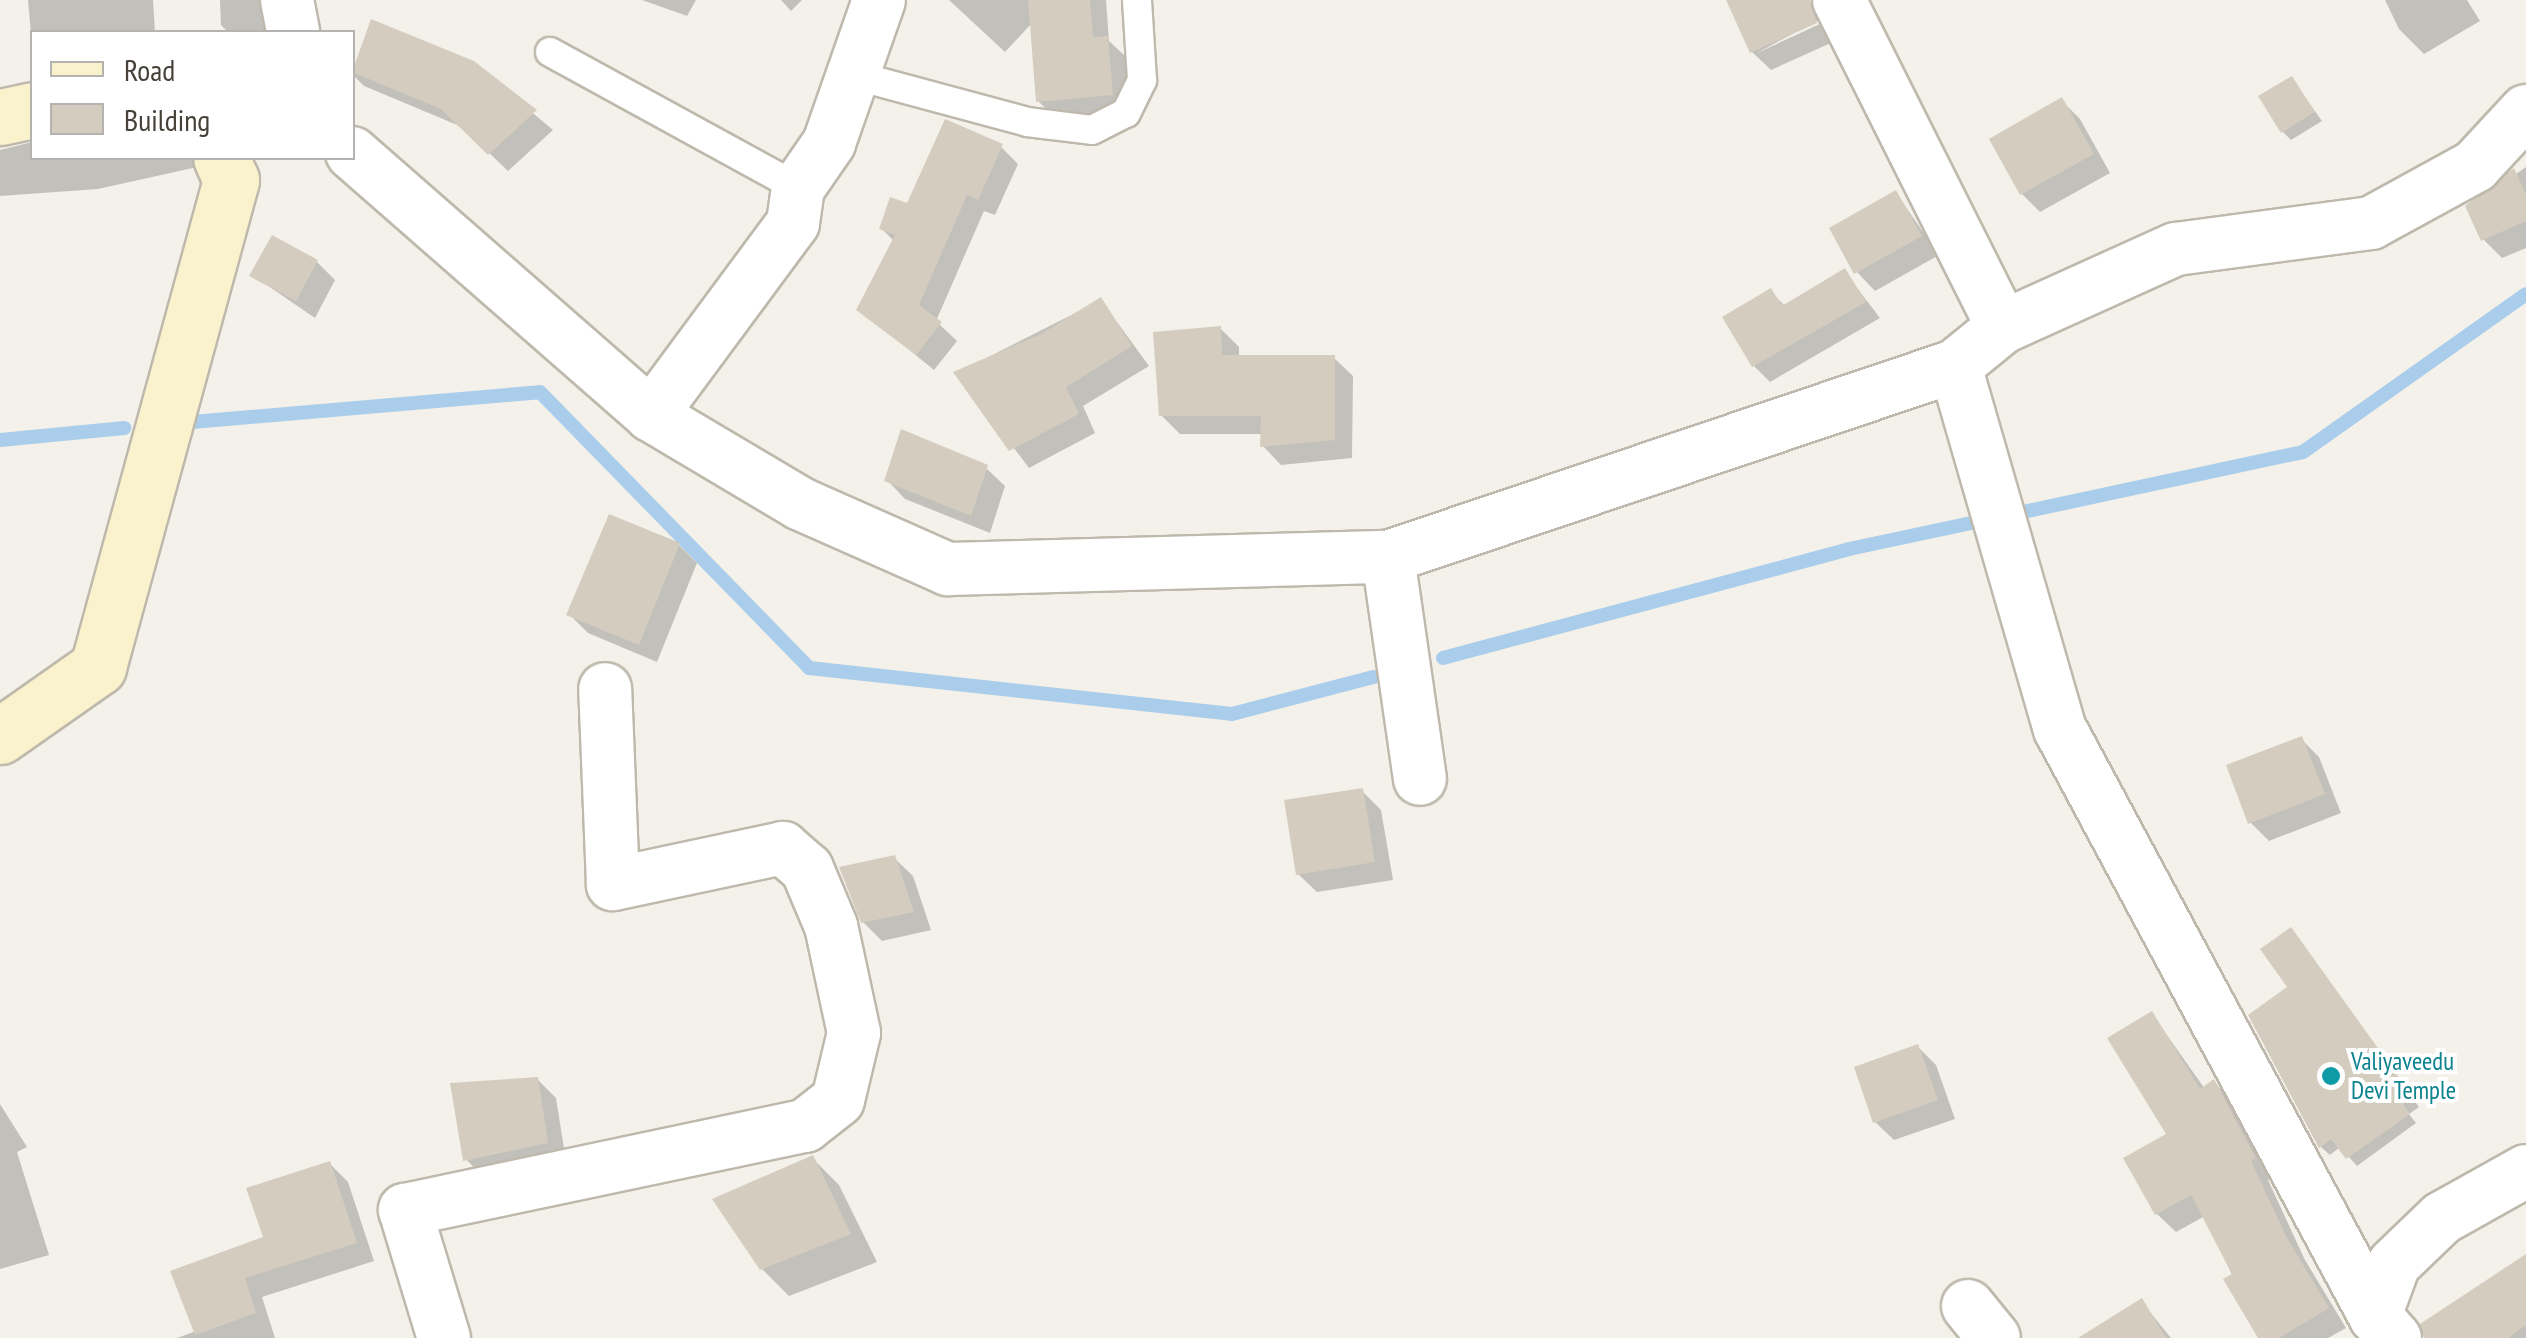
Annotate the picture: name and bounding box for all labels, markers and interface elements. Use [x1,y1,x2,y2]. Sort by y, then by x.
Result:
legend [30,30,355,160]
text: Road [124,50,175,89]
text: Building [124,100,210,139]
place label: Valiyaveedu Devi Temple [2351,1047,2457,1106]
marker: Valiyaveedu Devi Temple [2320,1065,2342,1087]

